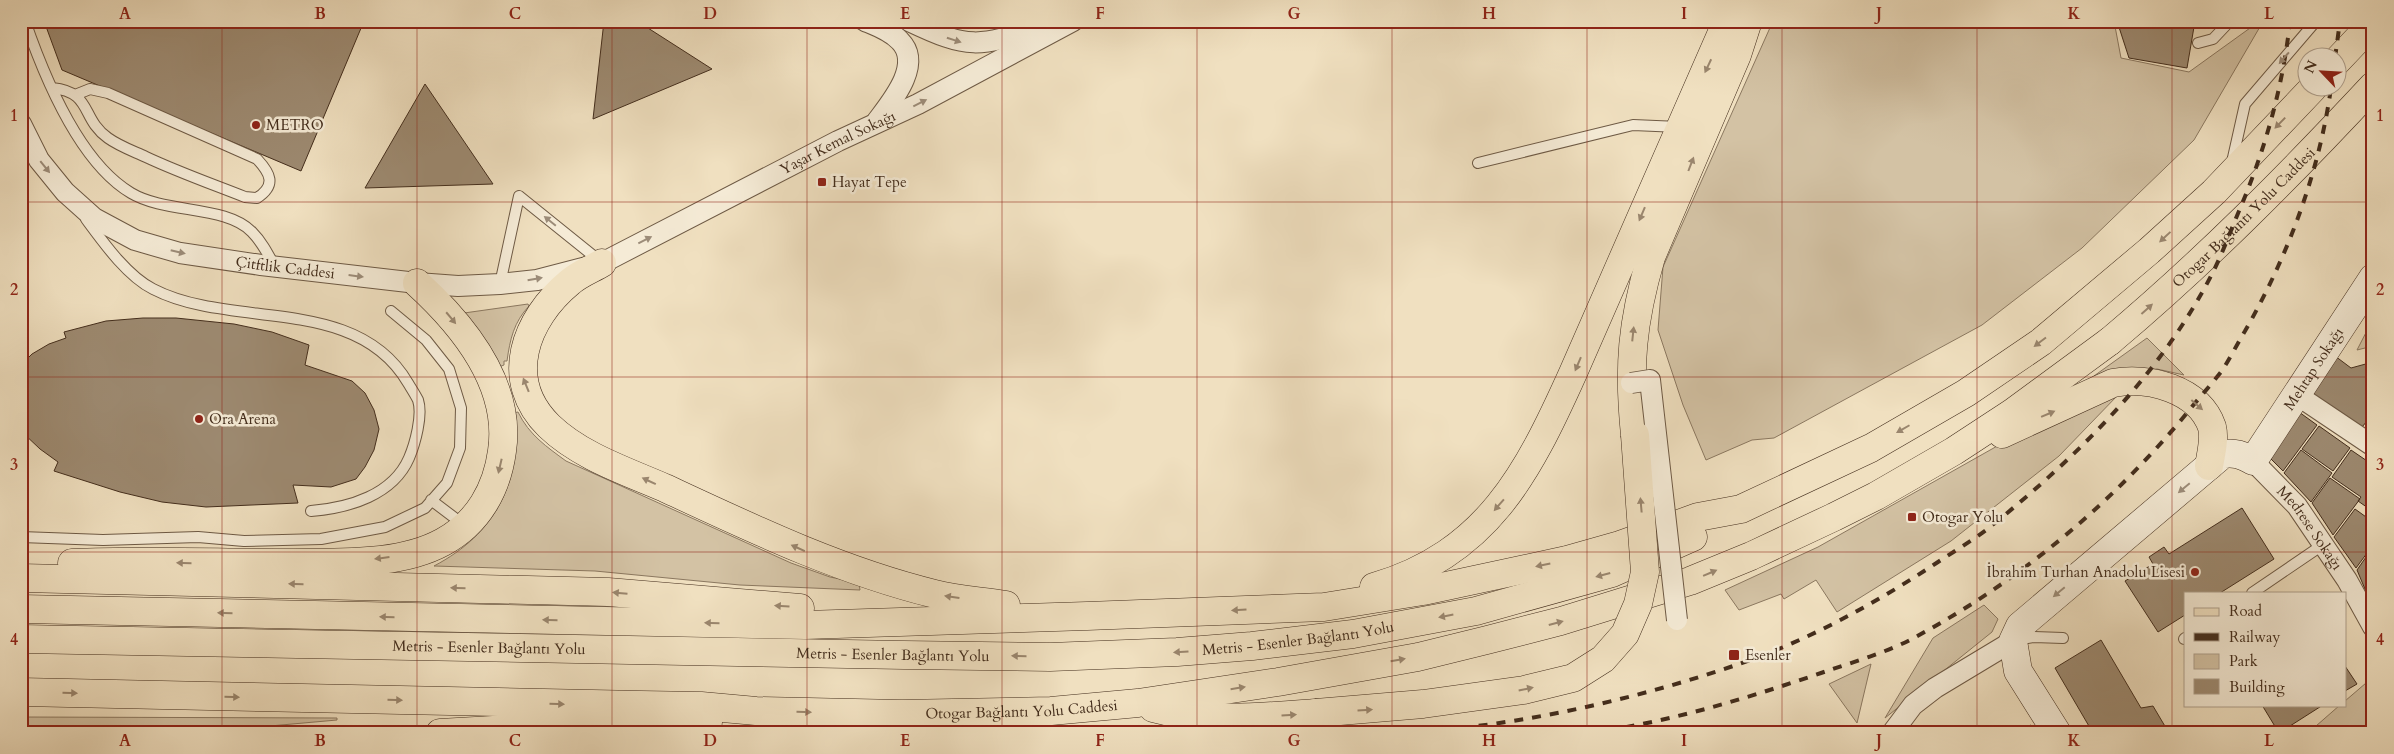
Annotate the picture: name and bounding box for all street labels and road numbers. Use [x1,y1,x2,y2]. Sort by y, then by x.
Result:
street label: Yaşar Kemal Sokağı [776,106,899,179]
street label: Otogar Bağlantı Yolu Caddesi [2168,143,2319,292]
street label: Çitftlik Caddesi [234,251,336,283]
street label: Mehtap Sokağı [2279,324,2348,414]
street label: Medrese Sokağı [2272,481,2347,574]
street label: Metris - Esenler Bağlantı Yolu [1201,617,1396,660]
street label: Metris - Esenler Bağlantı Yolu [392,636,586,659]
street label: Metris - Esenler Bağlantı Yolu [796,643,990,666]
street label: Otogar Bağlantı Yolu Caddesi [925,695,1118,724]

